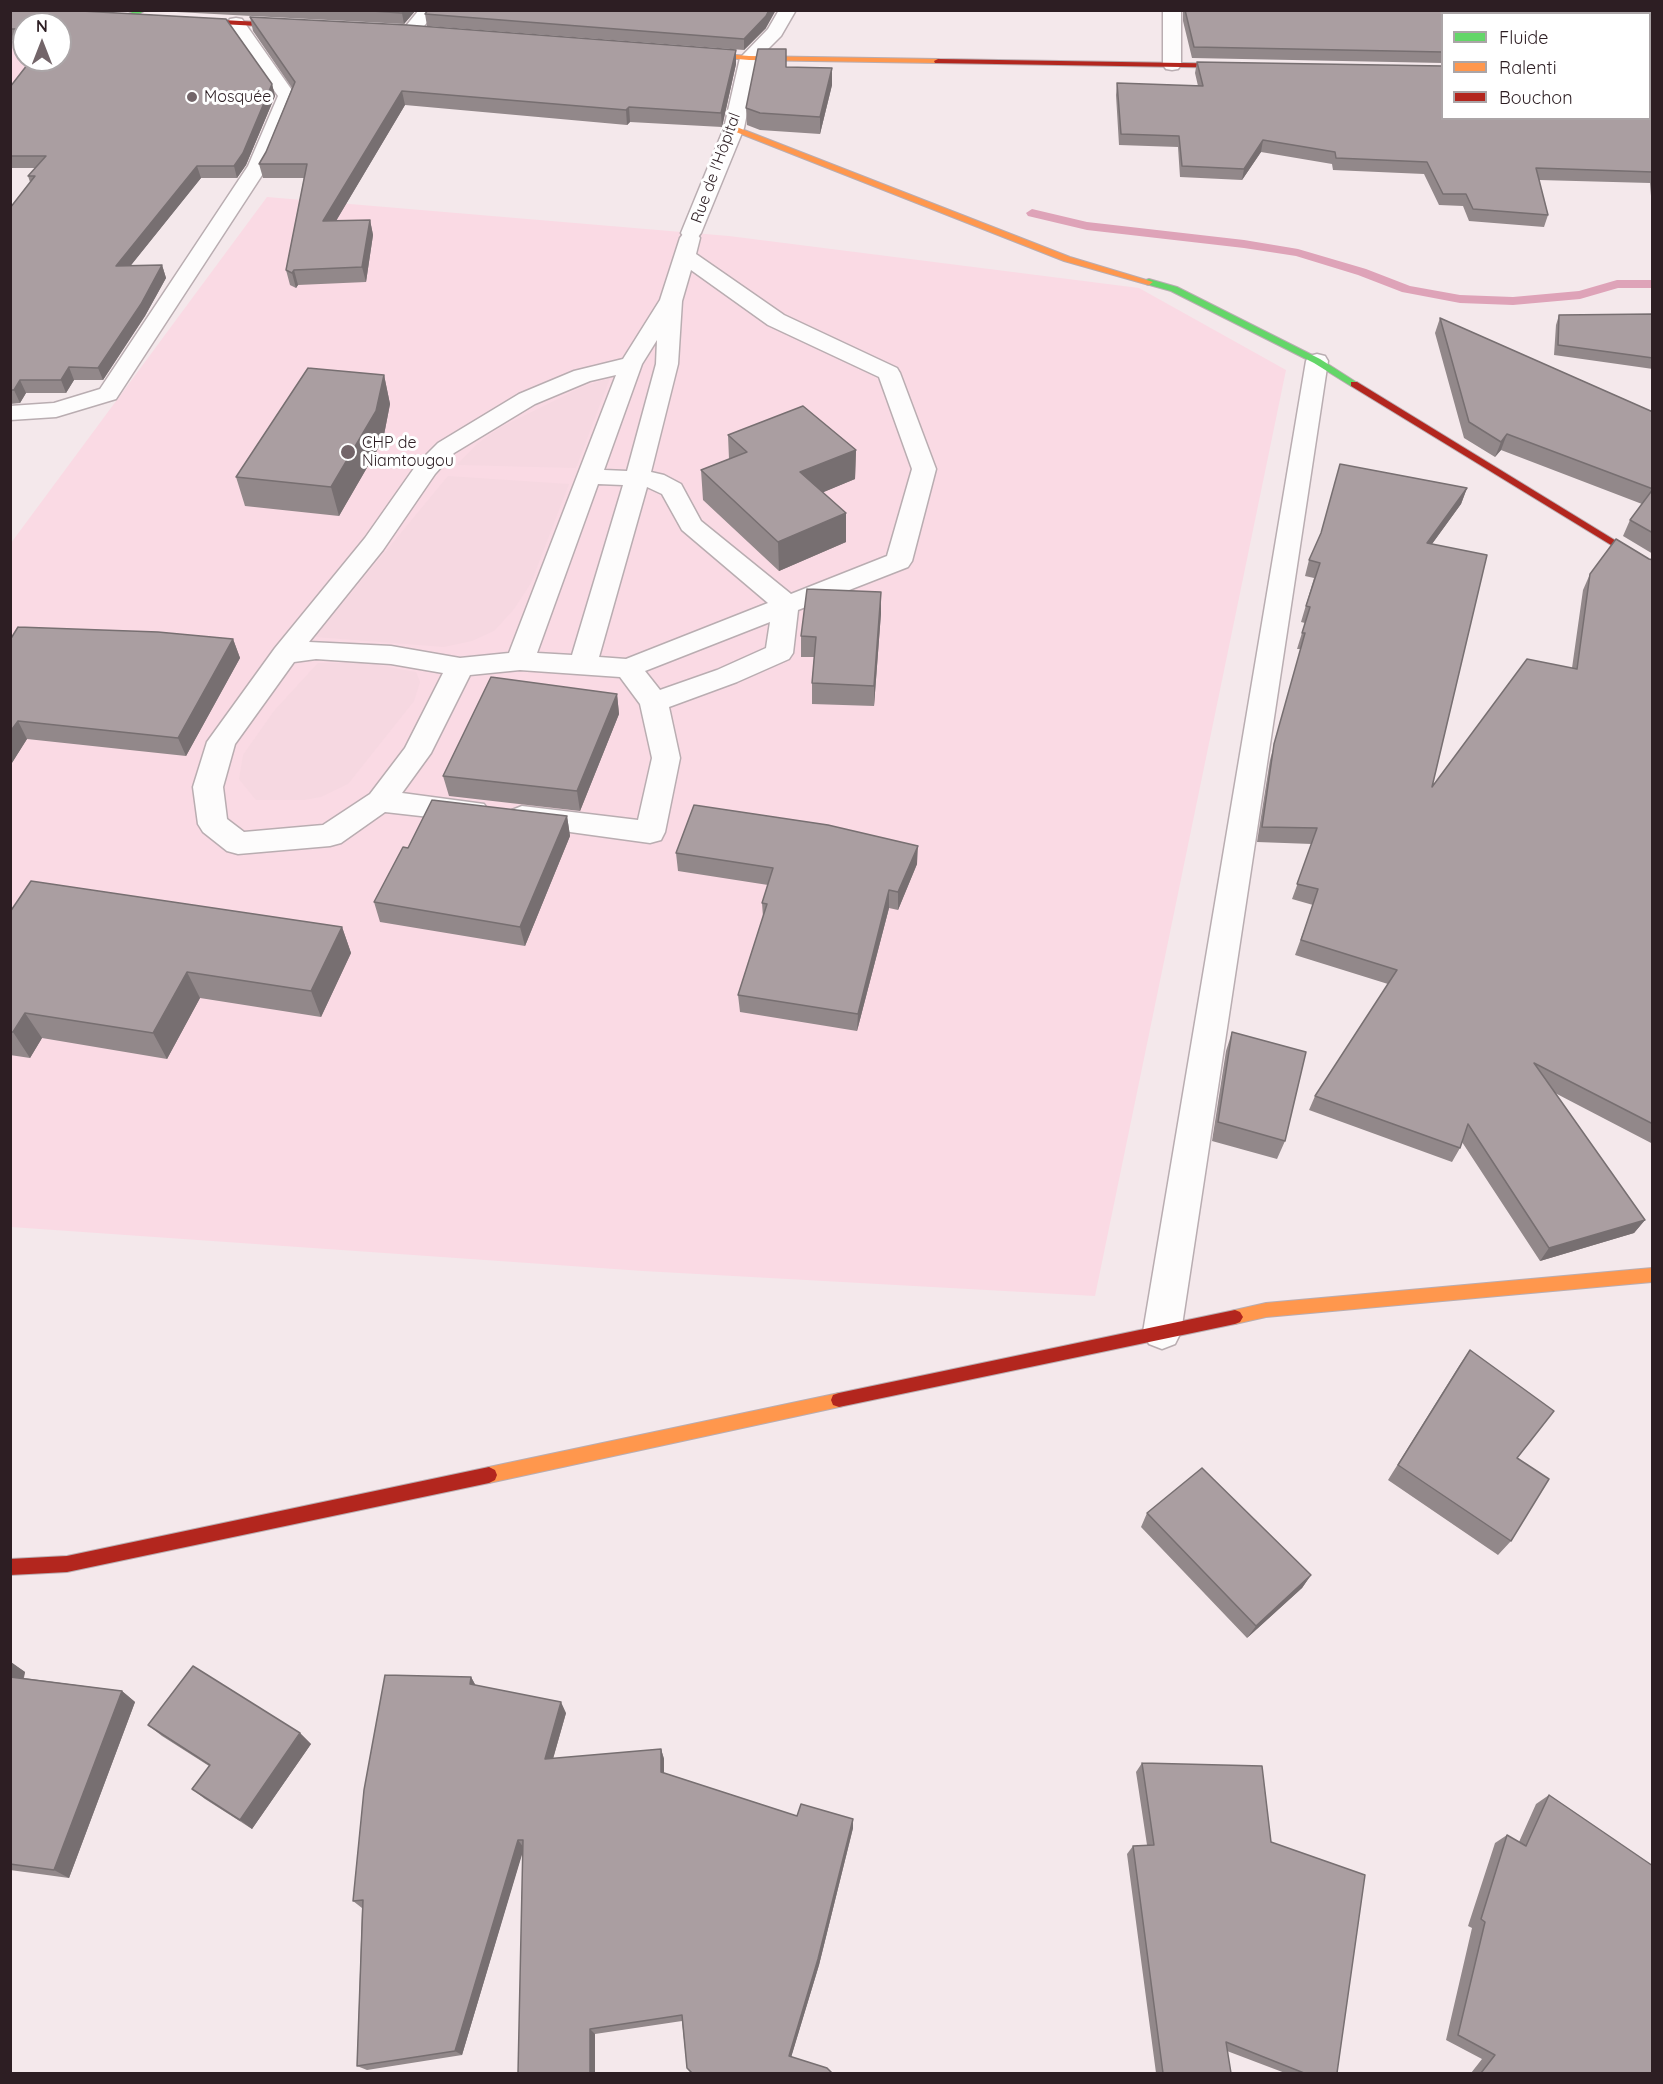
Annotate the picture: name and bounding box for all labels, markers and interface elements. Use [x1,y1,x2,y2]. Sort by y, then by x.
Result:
north arrow [12,12,72,72]
legend [1441,12,1651,120]
text: N [36,16,48,36]
text: Fluide [1499,26,1548,49]
text: Ralenti [1499,56,1557,79]
text: Bouchon [1499,86,1573,109]
place label: Mosquée [204,87,271,107]
marker: Mosquée [185,90,199,104]
street label: Rue de l'Hôpital [687,110,745,226]
place label: CHP de Niamtougou [362,433,454,471]
marker: CHP de Niamtougou [339,443,357,461]

